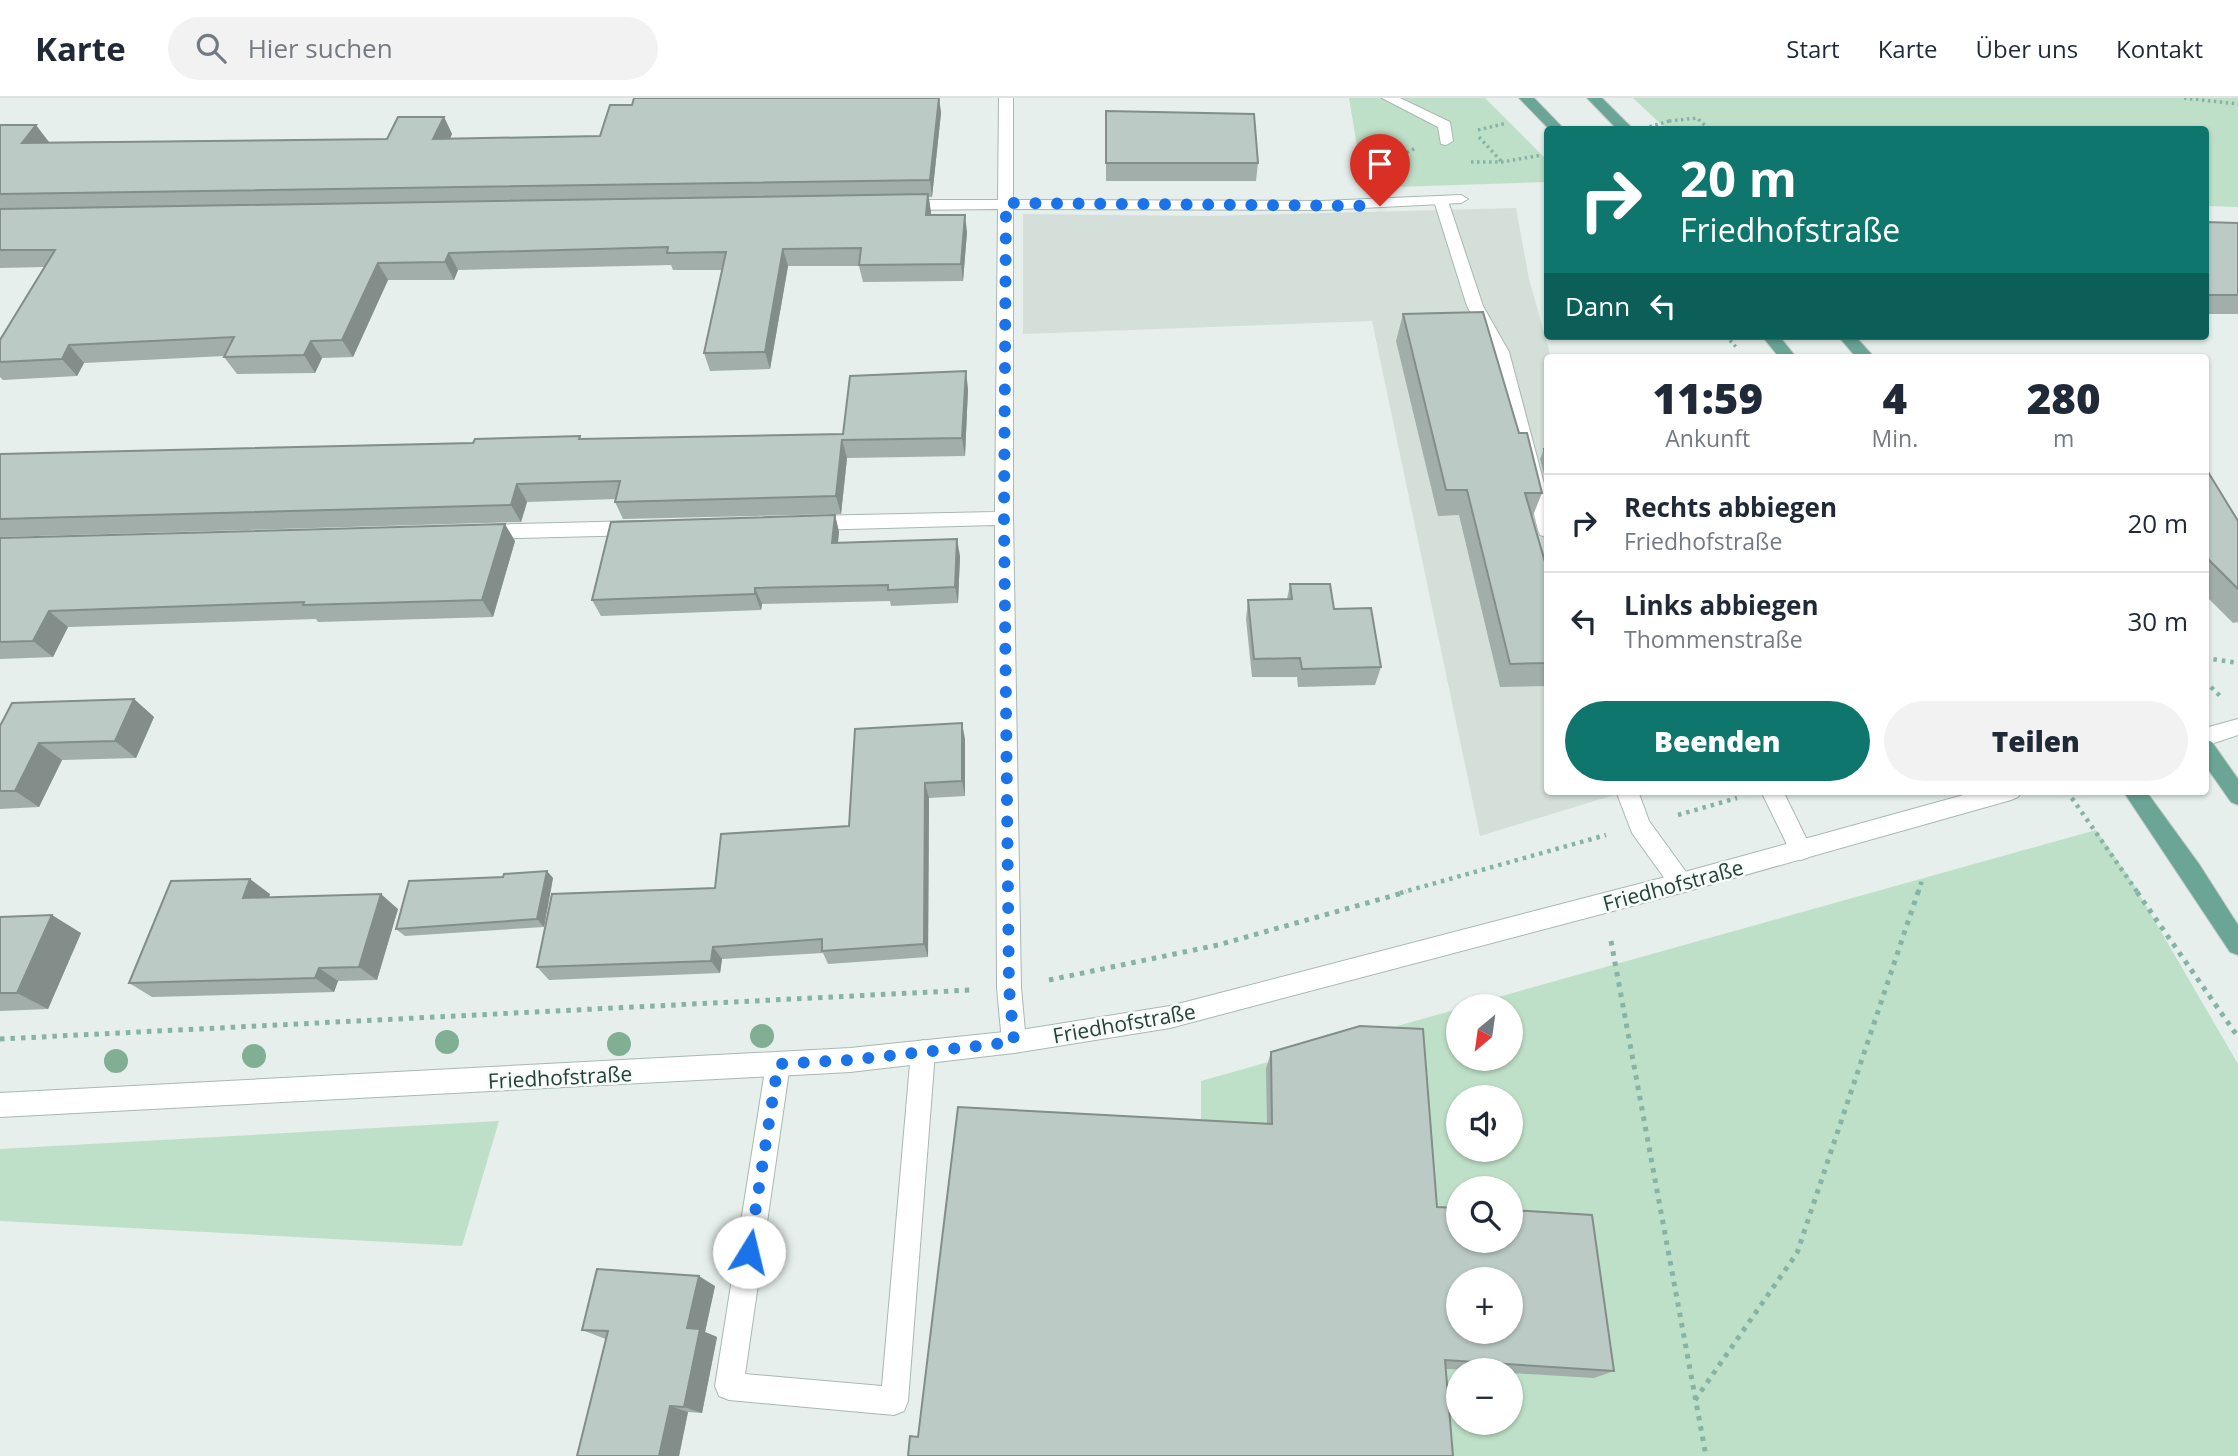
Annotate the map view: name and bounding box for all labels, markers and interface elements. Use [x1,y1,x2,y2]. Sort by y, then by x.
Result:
search box [168,17,658,80]
text: Karte [35,26,126,71]
icon: search [192,29,230,67]
text: Hier suchen [248,30,393,66]
text: Start [1786,32,1840,65]
text: Karte [1878,32,1938,65]
text: Über uns [1976,32,2078,65]
text: Kontakt [2116,32,2203,65]
pin [1350,134,1410,206]
icon: arrive [1361,145,1399,183]
text: 20 m [1680,145,1797,211]
icon: right [1565,154,1656,245]
text: Friedhofstraße [1680,208,1900,251]
icon: left [1644,287,1682,325]
text: Dann [1565,288,1630,324]
text: 11:59 [1652,369,1763,426]
text: 4 [1883,369,1907,426]
text: 280 [2027,369,2101,426]
text: Ankunft [1665,422,1750,454]
text: Min. [1872,422,1918,454]
text: m [2053,422,2074,454]
text: Rechts abbiegen [1624,489,1837,525]
icon: right [1565,504,1603,542]
text: 20 m [2127,505,2188,541]
text: Friedhofstraße [1624,525,1782,557]
text: Links abbiegen [1624,587,1819,623]
icon: left [1565,602,1603,640]
text: 30 m [2127,603,2188,639]
text: Thommenstraße [1624,623,1803,655]
button: Beenden [1565,701,1870,781]
button: Teilen [1884,701,2188,781]
street label: Friedhofstraße [1600,853,1746,917]
north arrow [1446,994,1522,1071]
map controls [1446,994,1523,1435]
street label: Friedhofstraße [1050,997,1198,1049]
street label: Friedhofstraße [487,1059,633,1095]
button: sound [1446,1085,1523,1162]
button: search [1446,1176,1523,1253]
position arrow [712,1215,786,1289]
button: + [1446,1267,1523,1344]
button: − [1446,1358,1523,1435]

